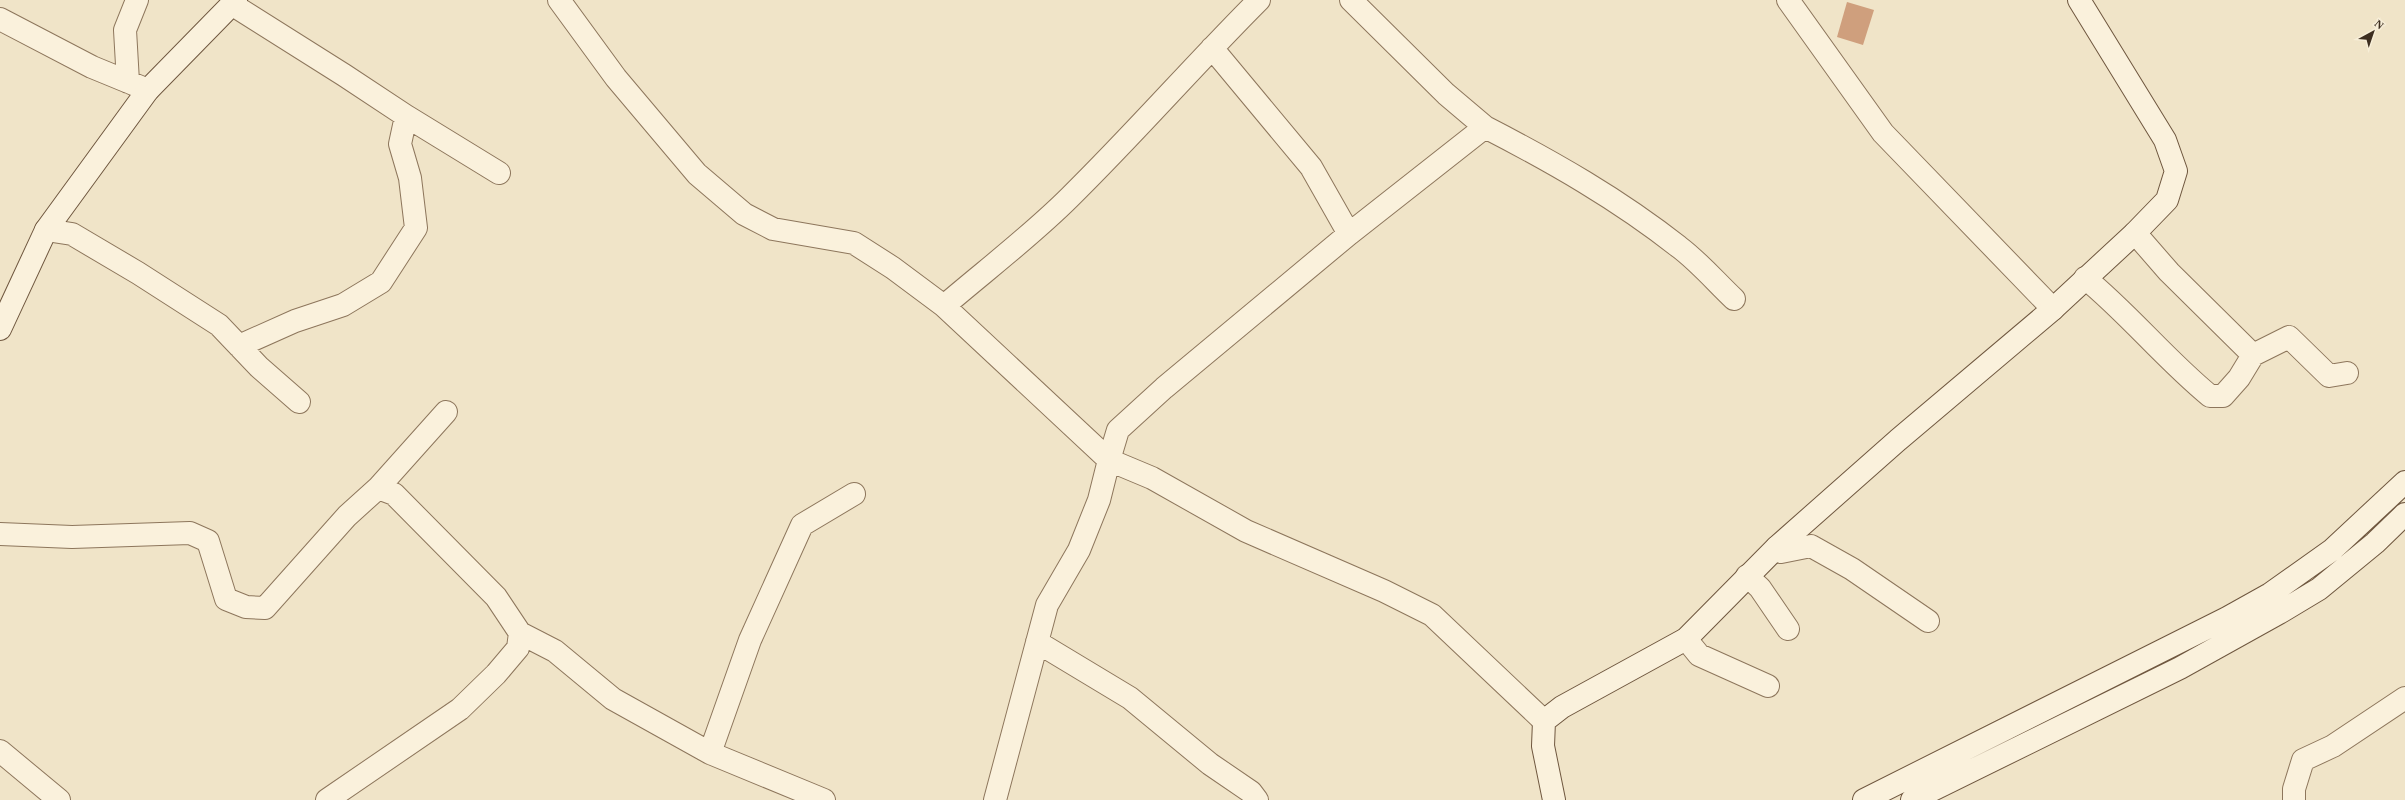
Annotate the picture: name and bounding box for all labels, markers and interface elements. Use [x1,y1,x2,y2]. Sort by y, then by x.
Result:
north arrow [2353,12,2393,52]
text: N [2373,17,2386,32]

